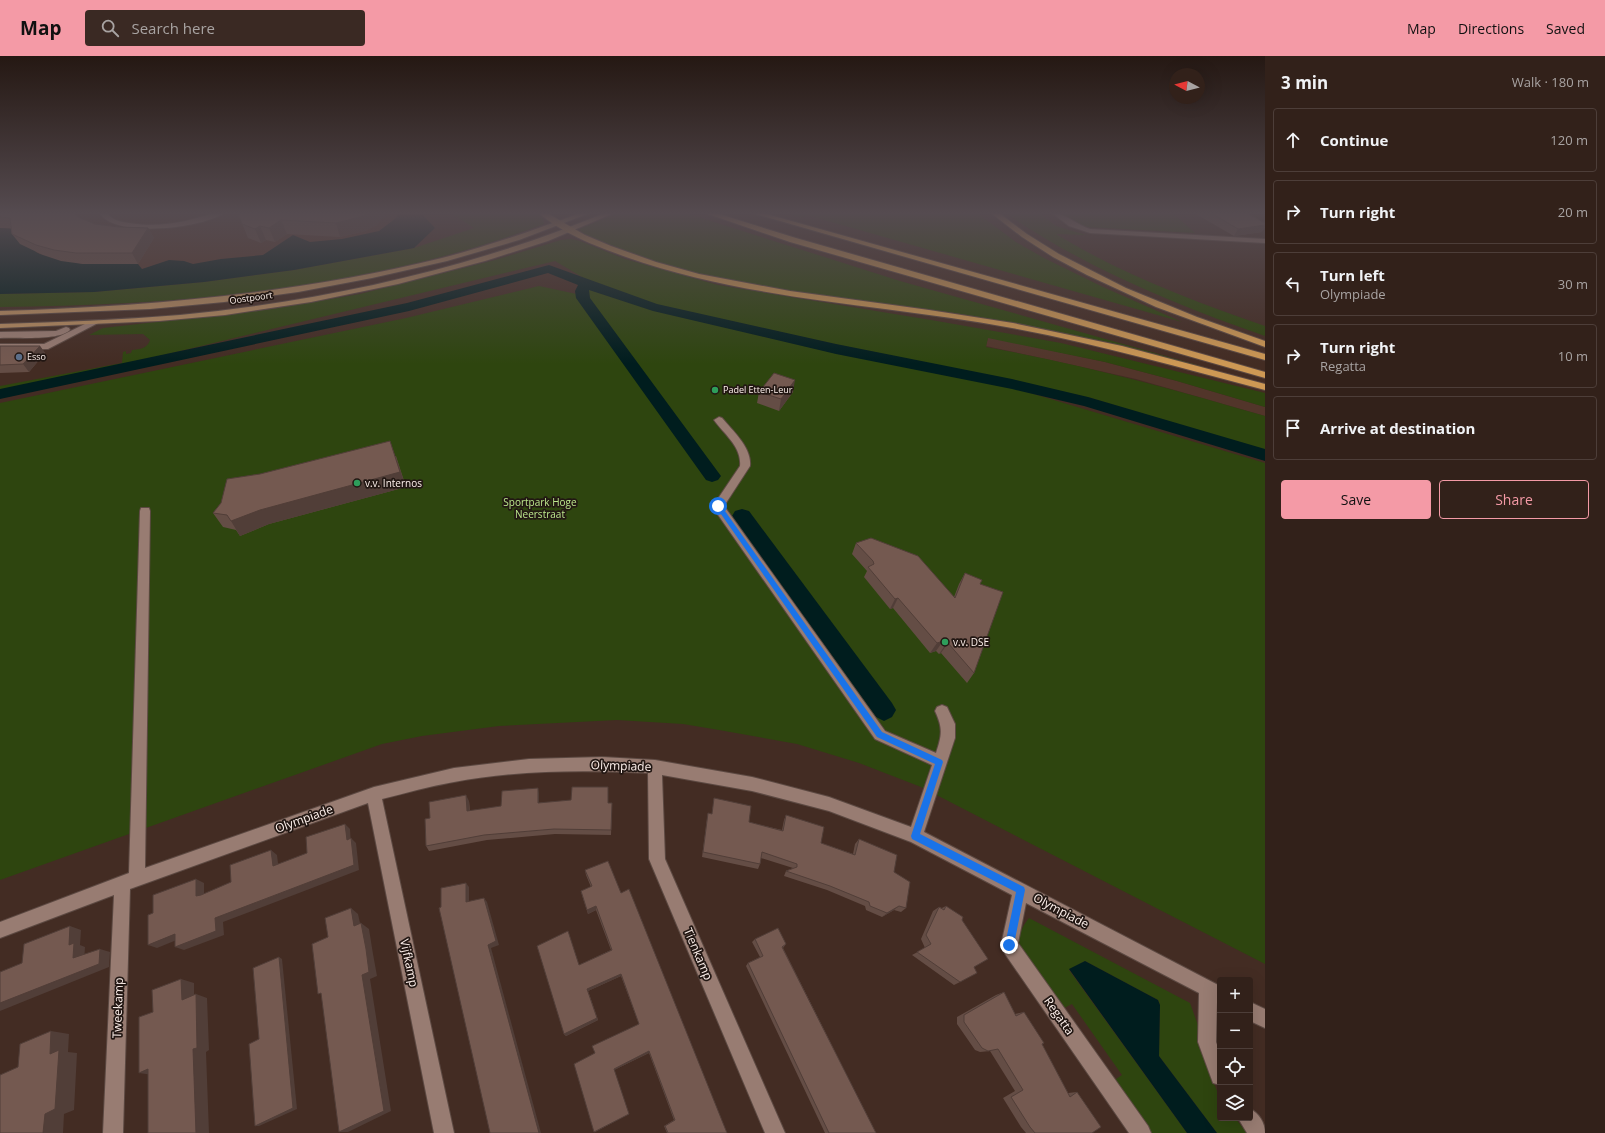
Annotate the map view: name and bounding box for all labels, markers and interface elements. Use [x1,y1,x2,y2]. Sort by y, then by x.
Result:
search box [85,10,365,46]
text: Map [20,15,61,41]
icon: search [99,17,121,39]
text: Search here [131,18,215,38]
text: Map [1407,19,1436,38]
text: Directions [1458,19,1524,38]
text: Saved [1546,19,1585,38]
north arrow [1169,68,1205,104]
text: 3 min [1281,71,1328,94]
text: Walk · 180 m [1512,73,1589,91]
icon: ahead [1282,129,1304,151]
text: Continue [1320,130,1388,150]
text: 120 m [1550,131,1588,149]
icon: right [1282,201,1304,223]
text: Turn right [1320,202,1395,222]
text: 20 m [1558,203,1588,221]
text: Turn left [1320,265,1385,285]
icon: left [1282,273,1304,295]
text: 30 m [1558,275,1588,293]
text: Olympiade [1320,285,1386,303]
street label: Oostpoort [229,288,273,307]
text: Turn right [1320,337,1395,357]
icon: right [1282,345,1304,367]
text: 10 m [1558,347,1588,365]
place label: Esso [27,350,46,363]
marker: Esso [14,352,24,362]
text: Regatta [1320,357,1366,375]
place label: Padel Etten-Leur [723,383,793,396]
marker: Padel Etten-Leur [710,385,720,395]
icon: arrive [1282,417,1304,439]
text: Arrive at destination [1320,418,1475,438]
place label: v.v. Internos [365,476,422,490]
marker: v.v. Internos [352,478,362,488]
button: Save [1281,480,1431,519]
button: Share [1439,480,1589,519]
park label: Sportpark Hoge Neerstraat [503,495,577,521]
route start [709,497,727,515]
place label: v.v. DSE [953,635,989,649]
marker: v.v. DSE [940,637,950,647]
street label: Olympiade [590,756,652,775]
street label: Olympiade [272,800,335,837]
street label: Olympiade [1030,889,1092,932]
street label: Tienkamp [680,925,717,983]
route end [1000,936,1018,954]
street label: Vijfkamp [396,937,423,988]
street label: Tweekamp [108,977,127,1039]
map controls [1217,977,1253,1121]
button: + [1217,977,1253,1013]
street label: Regatta [1040,993,1079,1038]
button: − [1217,1013,1253,1049]
button: locate [1217,1049,1253,1085]
button: layers [1217,1085,1253,1121]

